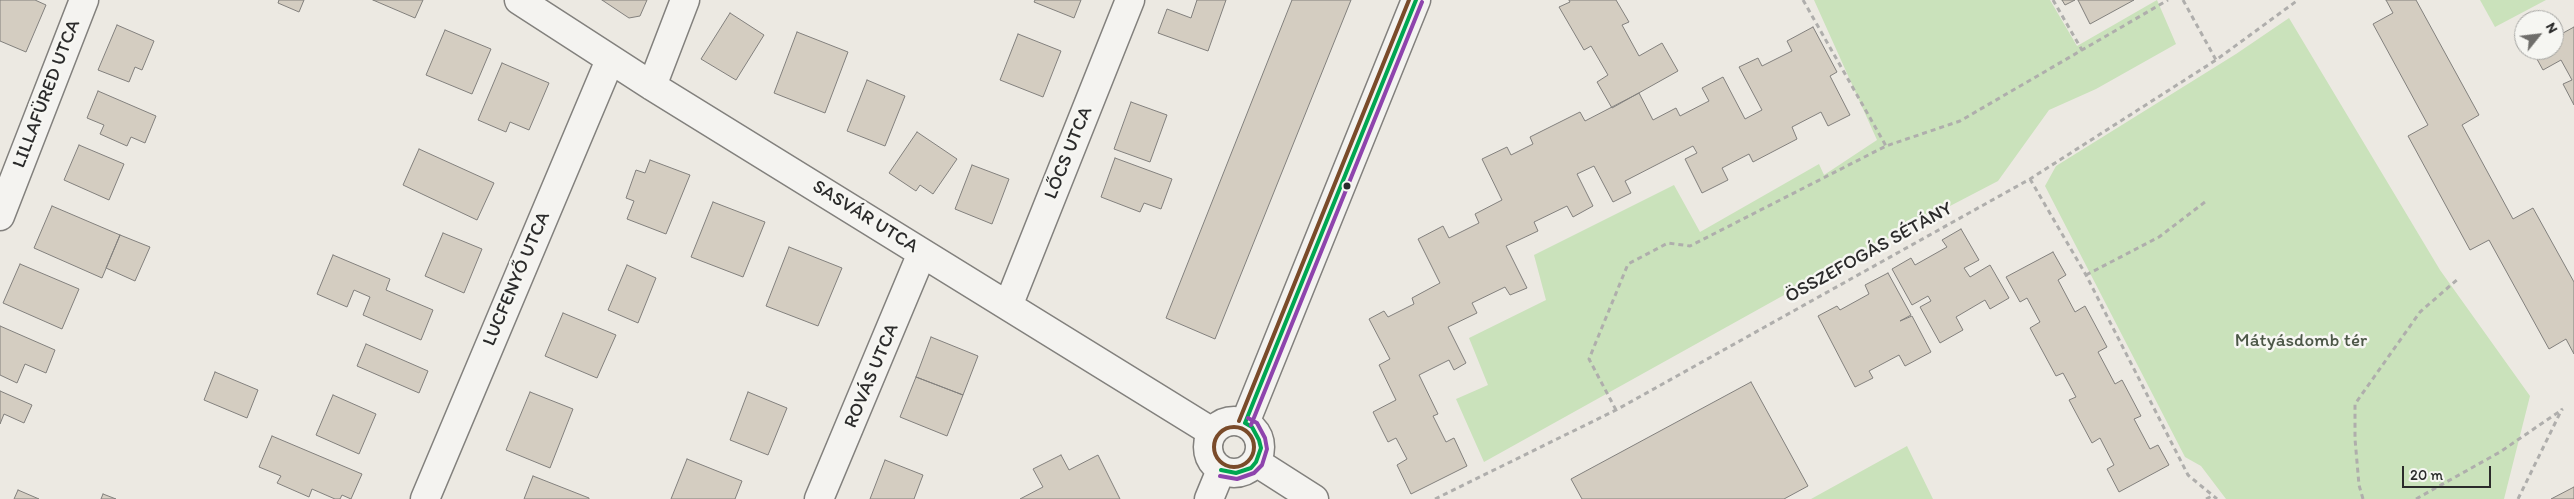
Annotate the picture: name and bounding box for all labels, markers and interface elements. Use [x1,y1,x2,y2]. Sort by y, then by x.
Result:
north arrow [2514,10,2564,60]
street label: LILLAFÜRED UTCA [8,17,86,171]
text: N [2542,20,2561,36]
street label: LŐCS UTCA [1040,103,1098,203]
street label: SASVÁR UTCA [808,175,922,259]
unlabelled marker [1342,181,1352,191]
street label: ÖSSZEFOGÁS SÉTÁNY [1781,198,1957,308]
street label: LUCFENYŐ UTCA [478,208,556,350]
street label: ROVÁS UTCA [840,320,904,432]
park label: Mátyásdomb tér [2235,330,2367,352]
scale bar [2404,456,2493,488]
text: 20 m [2410,466,2443,484]

